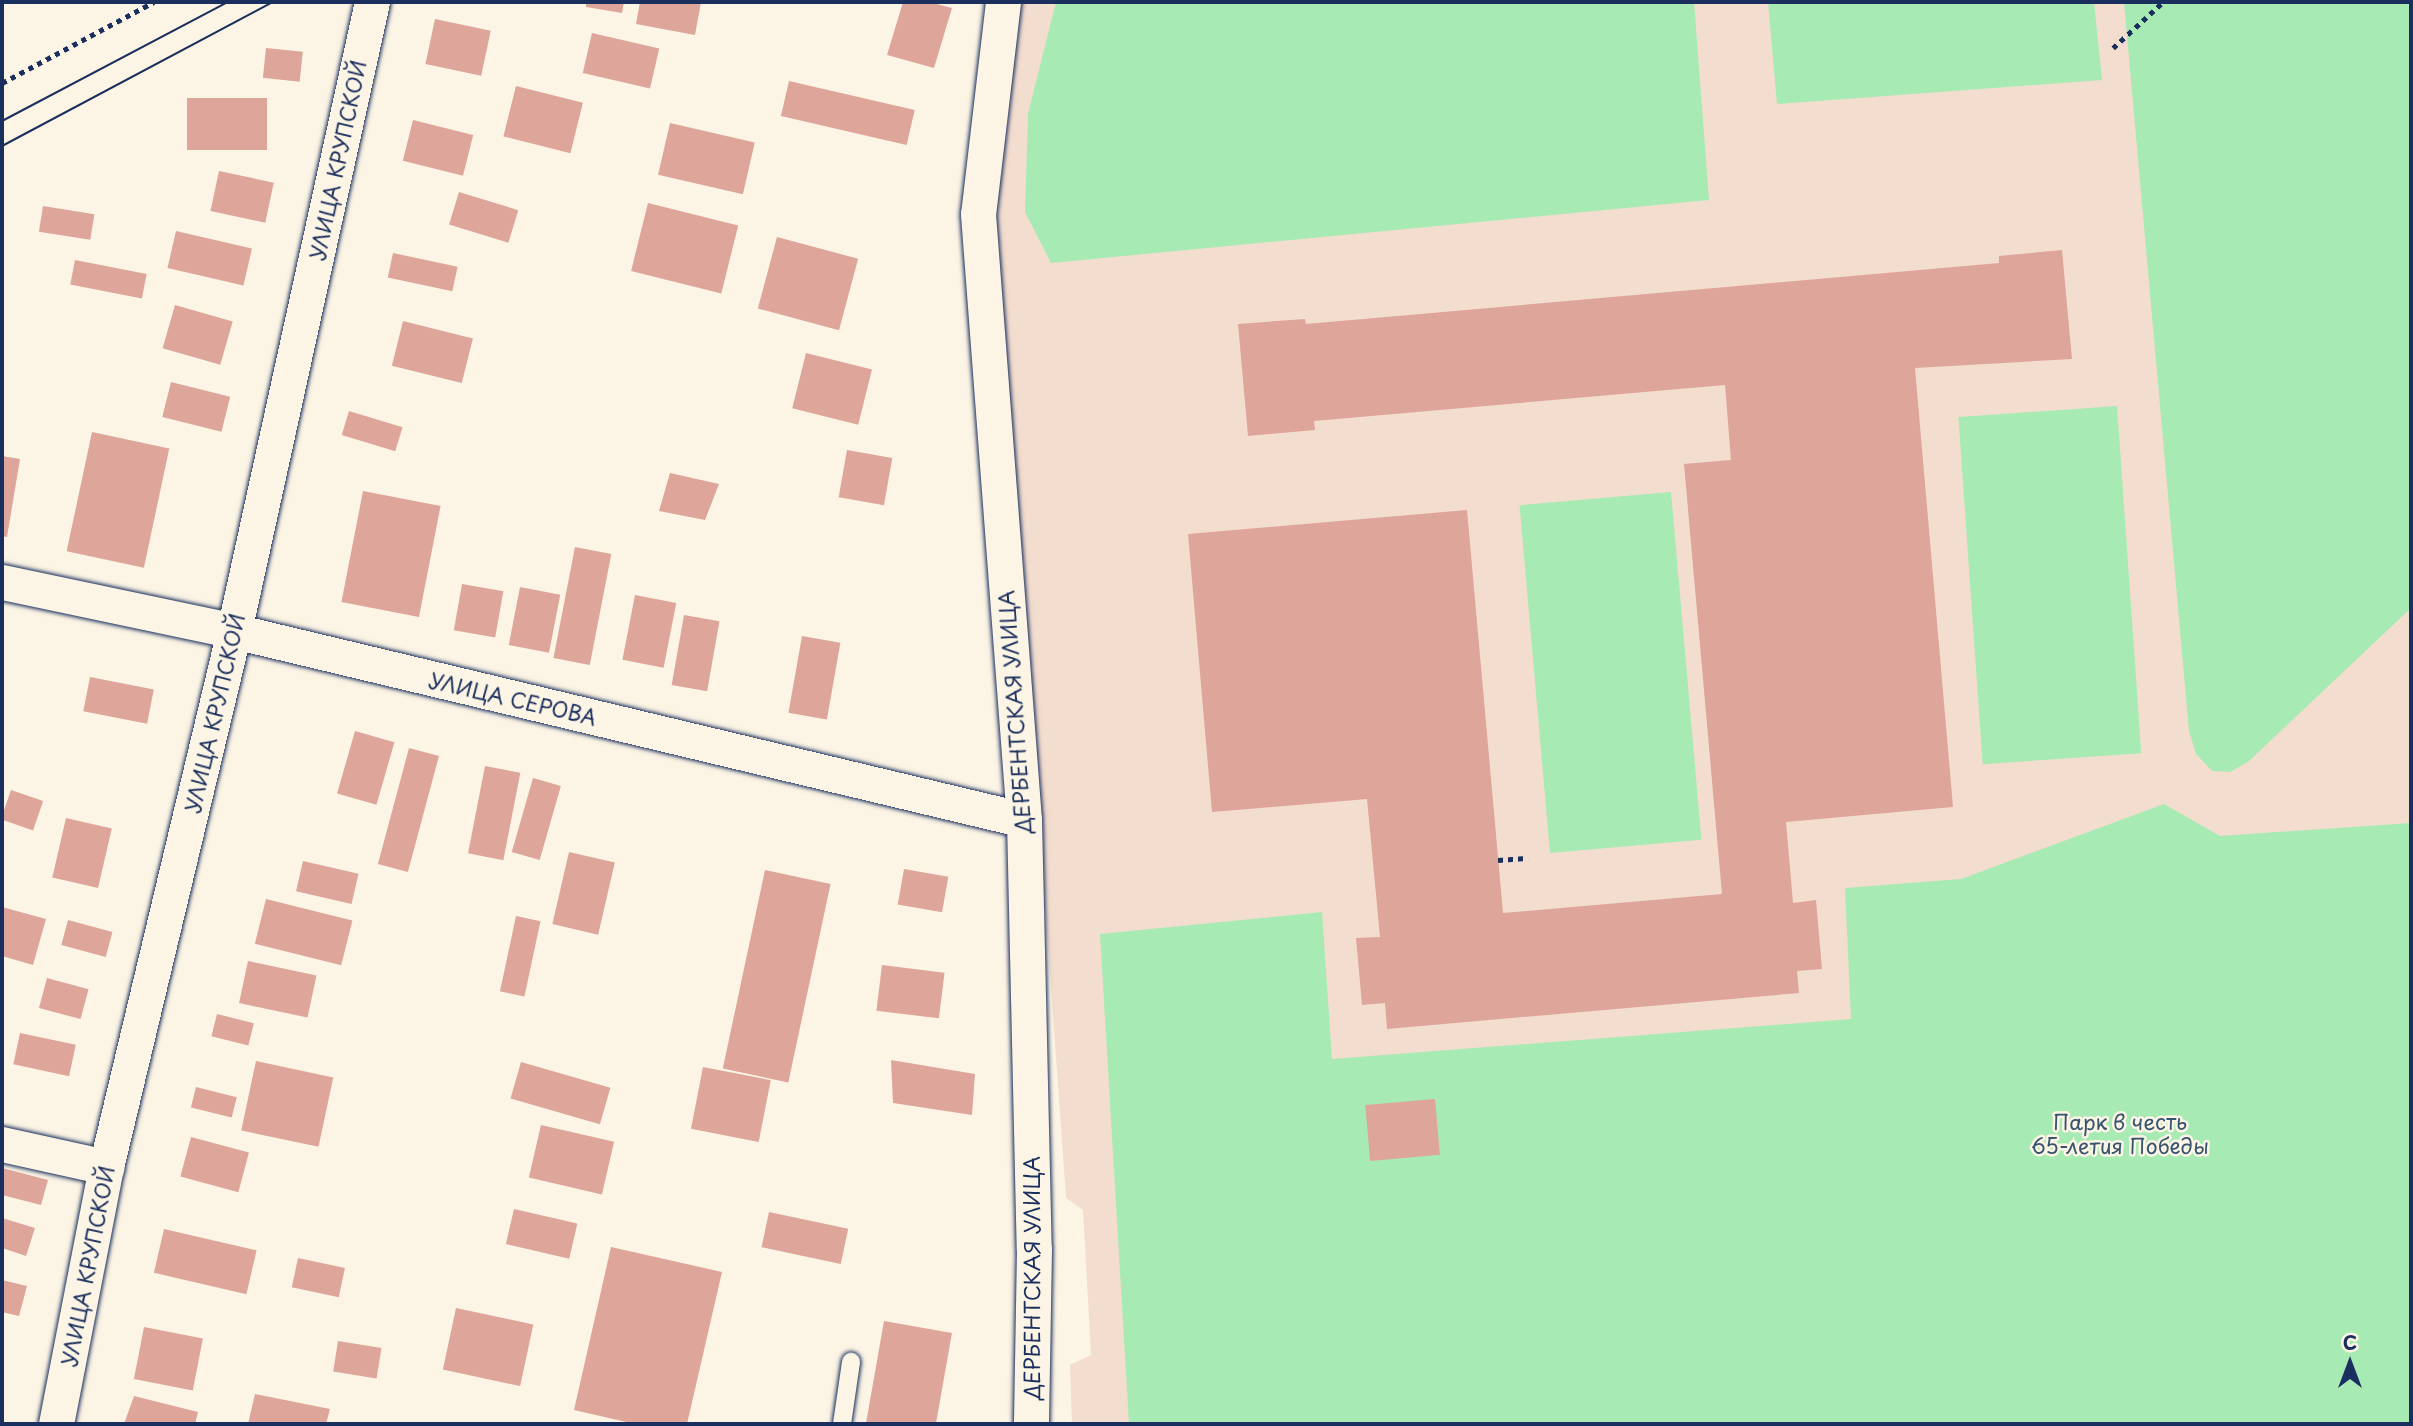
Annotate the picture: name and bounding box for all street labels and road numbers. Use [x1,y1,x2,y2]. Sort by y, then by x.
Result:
street label: УЛИЦА КРУПСКОЙ [303,57,371,263]
street label: ДЕРБЕНТСКАЯ УЛИЦА [993,590,1035,834]
street label: УЛИЦА КРУПСКОЙ [179,610,249,816]
street label: УЛИЦА СЕРОВА [426,666,600,730]
street label: ДЕРБЕНТСКАЯ УЛИЦА [1018,1156,1044,1400]
street label: УЛИЦА КРУПСКОЙ [55,1163,119,1369]

